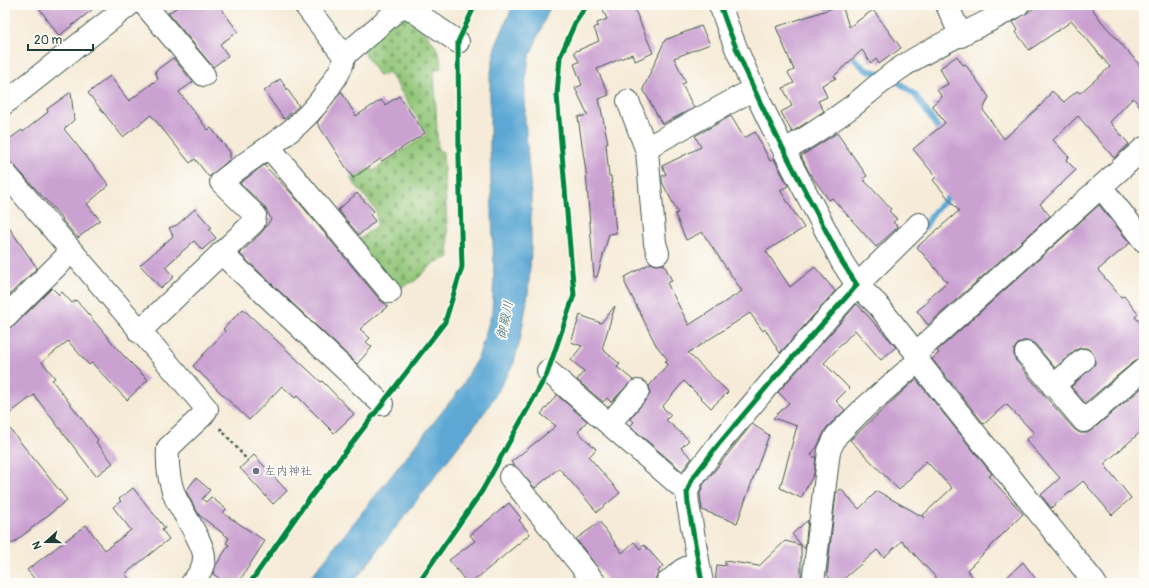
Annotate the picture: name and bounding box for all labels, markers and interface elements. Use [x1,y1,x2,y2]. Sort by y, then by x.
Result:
scale bar [28,26,93,52]
text: 20 m [34,33,63,48]
water label: 御殿川 [493,299,517,341]
place label: 左内神社 [264,464,312,479]
marker: 左内神社 [251,466,261,476]
north arrow [26,522,66,562]
text: N [30,539,45,551]

